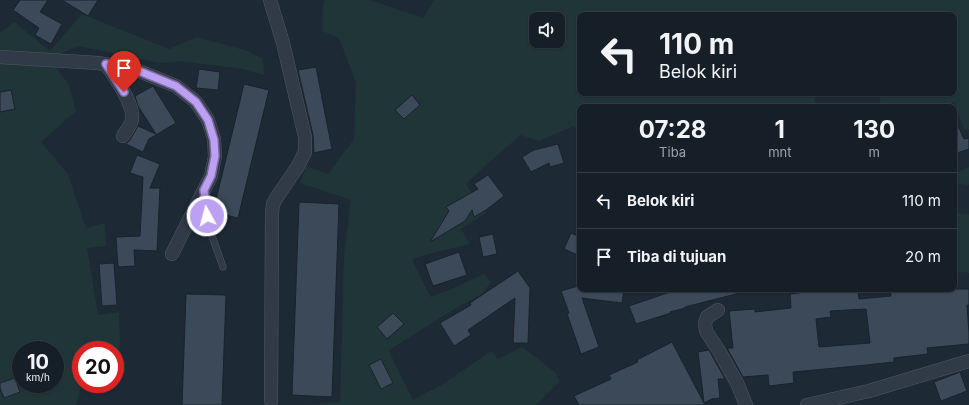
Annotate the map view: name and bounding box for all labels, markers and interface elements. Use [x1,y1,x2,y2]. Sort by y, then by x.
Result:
map controls [529,12,565,48]
button: sound [529,12,565,48]
text: 110 m [659,27,734,61]
icon: left [593,28,645,80]
pin [107,51,141,92]
icon: arrive [113,57,135,79]
text: Belok kiri [659,61,737,82]
text: 07:28 [639,115,706,144]
text: 1 [775,115,785,144]
text: 130 [853,115,895,144]
text: Tiba [659,144,686,160]
text: mnt [768,144,791,160]
text: m [869,144,880,160]
icon: left [593,190,615,212]
text: Belok kiri [627,191,694,210]
text: 110 m [902,191,941,210]
position arrow [186,195,228,237]
icon: arrive [593,246,615,268]
text: Tiba di tujuan [627,247,726,266]
text: 20 m [905,247,941,266]
speed limit sign: 20 [72,341,124,393]
text: 10 [27,350,49,374]
text: km/h [26,371,50,383]

